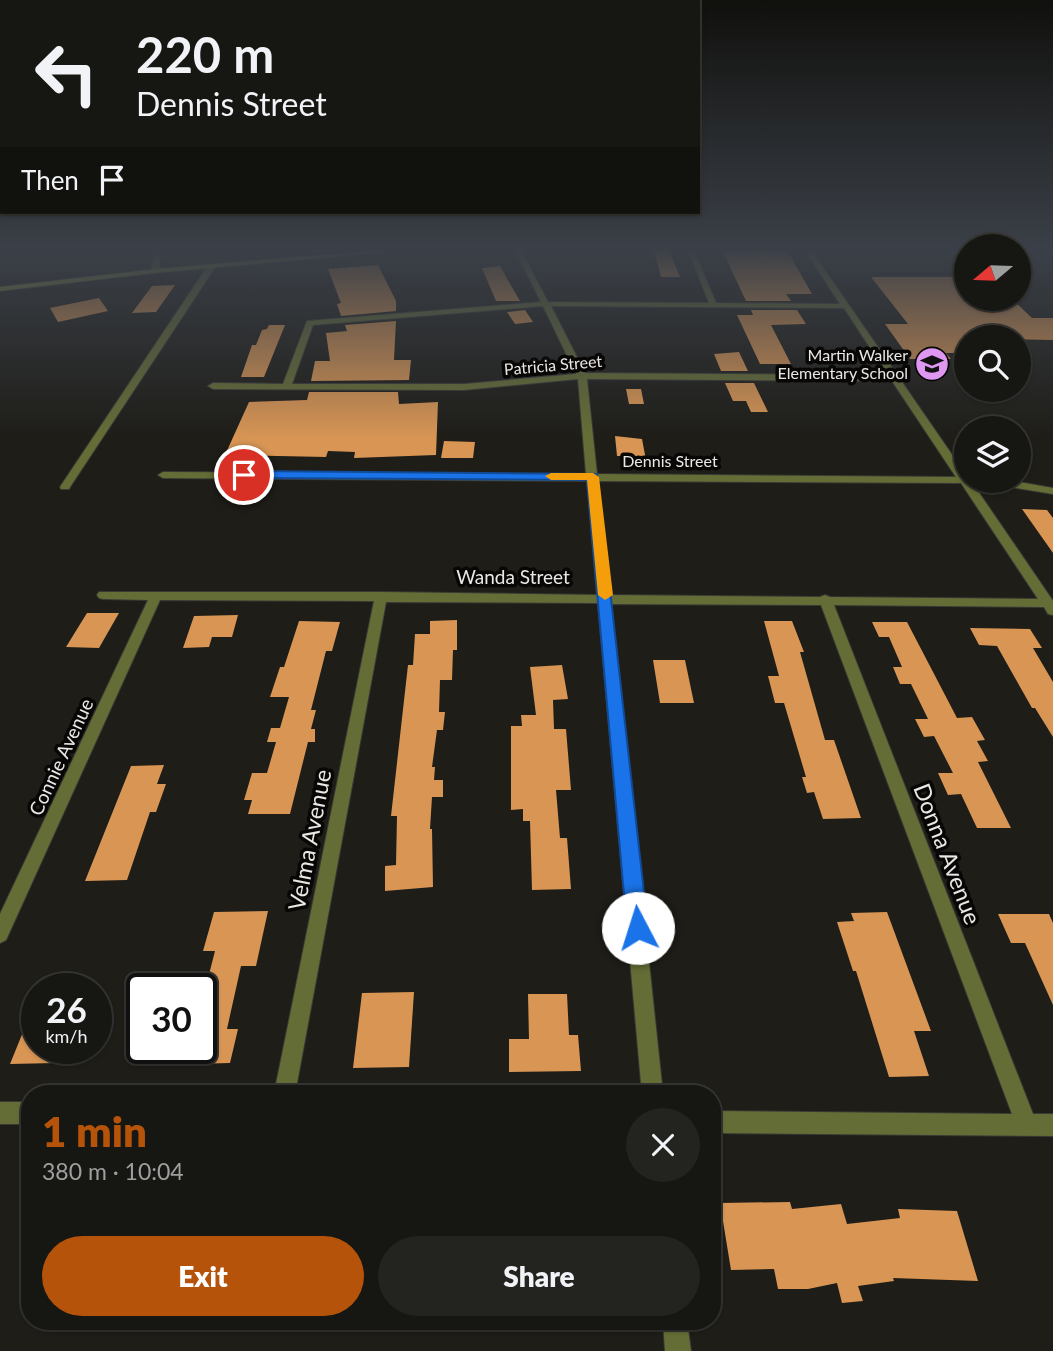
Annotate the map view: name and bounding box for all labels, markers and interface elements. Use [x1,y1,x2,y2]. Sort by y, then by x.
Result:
text: 220 m [136,25,274,83]
icon: left [21,28,112,119]
text: Dennis Street [136,84,327,123]
icon: arrive [93,161,131,199]
text: Then [21,164,79,196]
north arrow [954,234,1031,312]
map controls [954,234,1031,493]
button: search [954,325,1031,402]
place label: Martin Walker Elementary School [778,345,908,382]
school or university icon: Martin Walker Elementary School [913,345,951,383]
street label: Patricia Street [503,351,603,378]
button: layers [954,416,1031,493]
pin [214,445,274,505]
street label: Dennis Street [622,451,718,470]
icon: arrive [225,456,263,494]
street label: Wanda Street [456,565,570,588]
street label: Connie Avenue [23,695,98,819]
street label: Velma Avenue [282,767,336,913]
street label: Donna Avenue [908,779,988,928]
position arrow [601,891,675,965]
speed limit sign: 30 [126,973,217,1064]
text: 26 [46,988,87,1030]
text: km/h [45,1025,88,1047]
text: 1 min [42,1106,147,1156]
button: close [626,1108,700,1182]
text: 380 m · 10:04 [42,1157,184,1185]
button: Exit [42,1236,364,1316]
button: Share [378,1236,700,1316]

